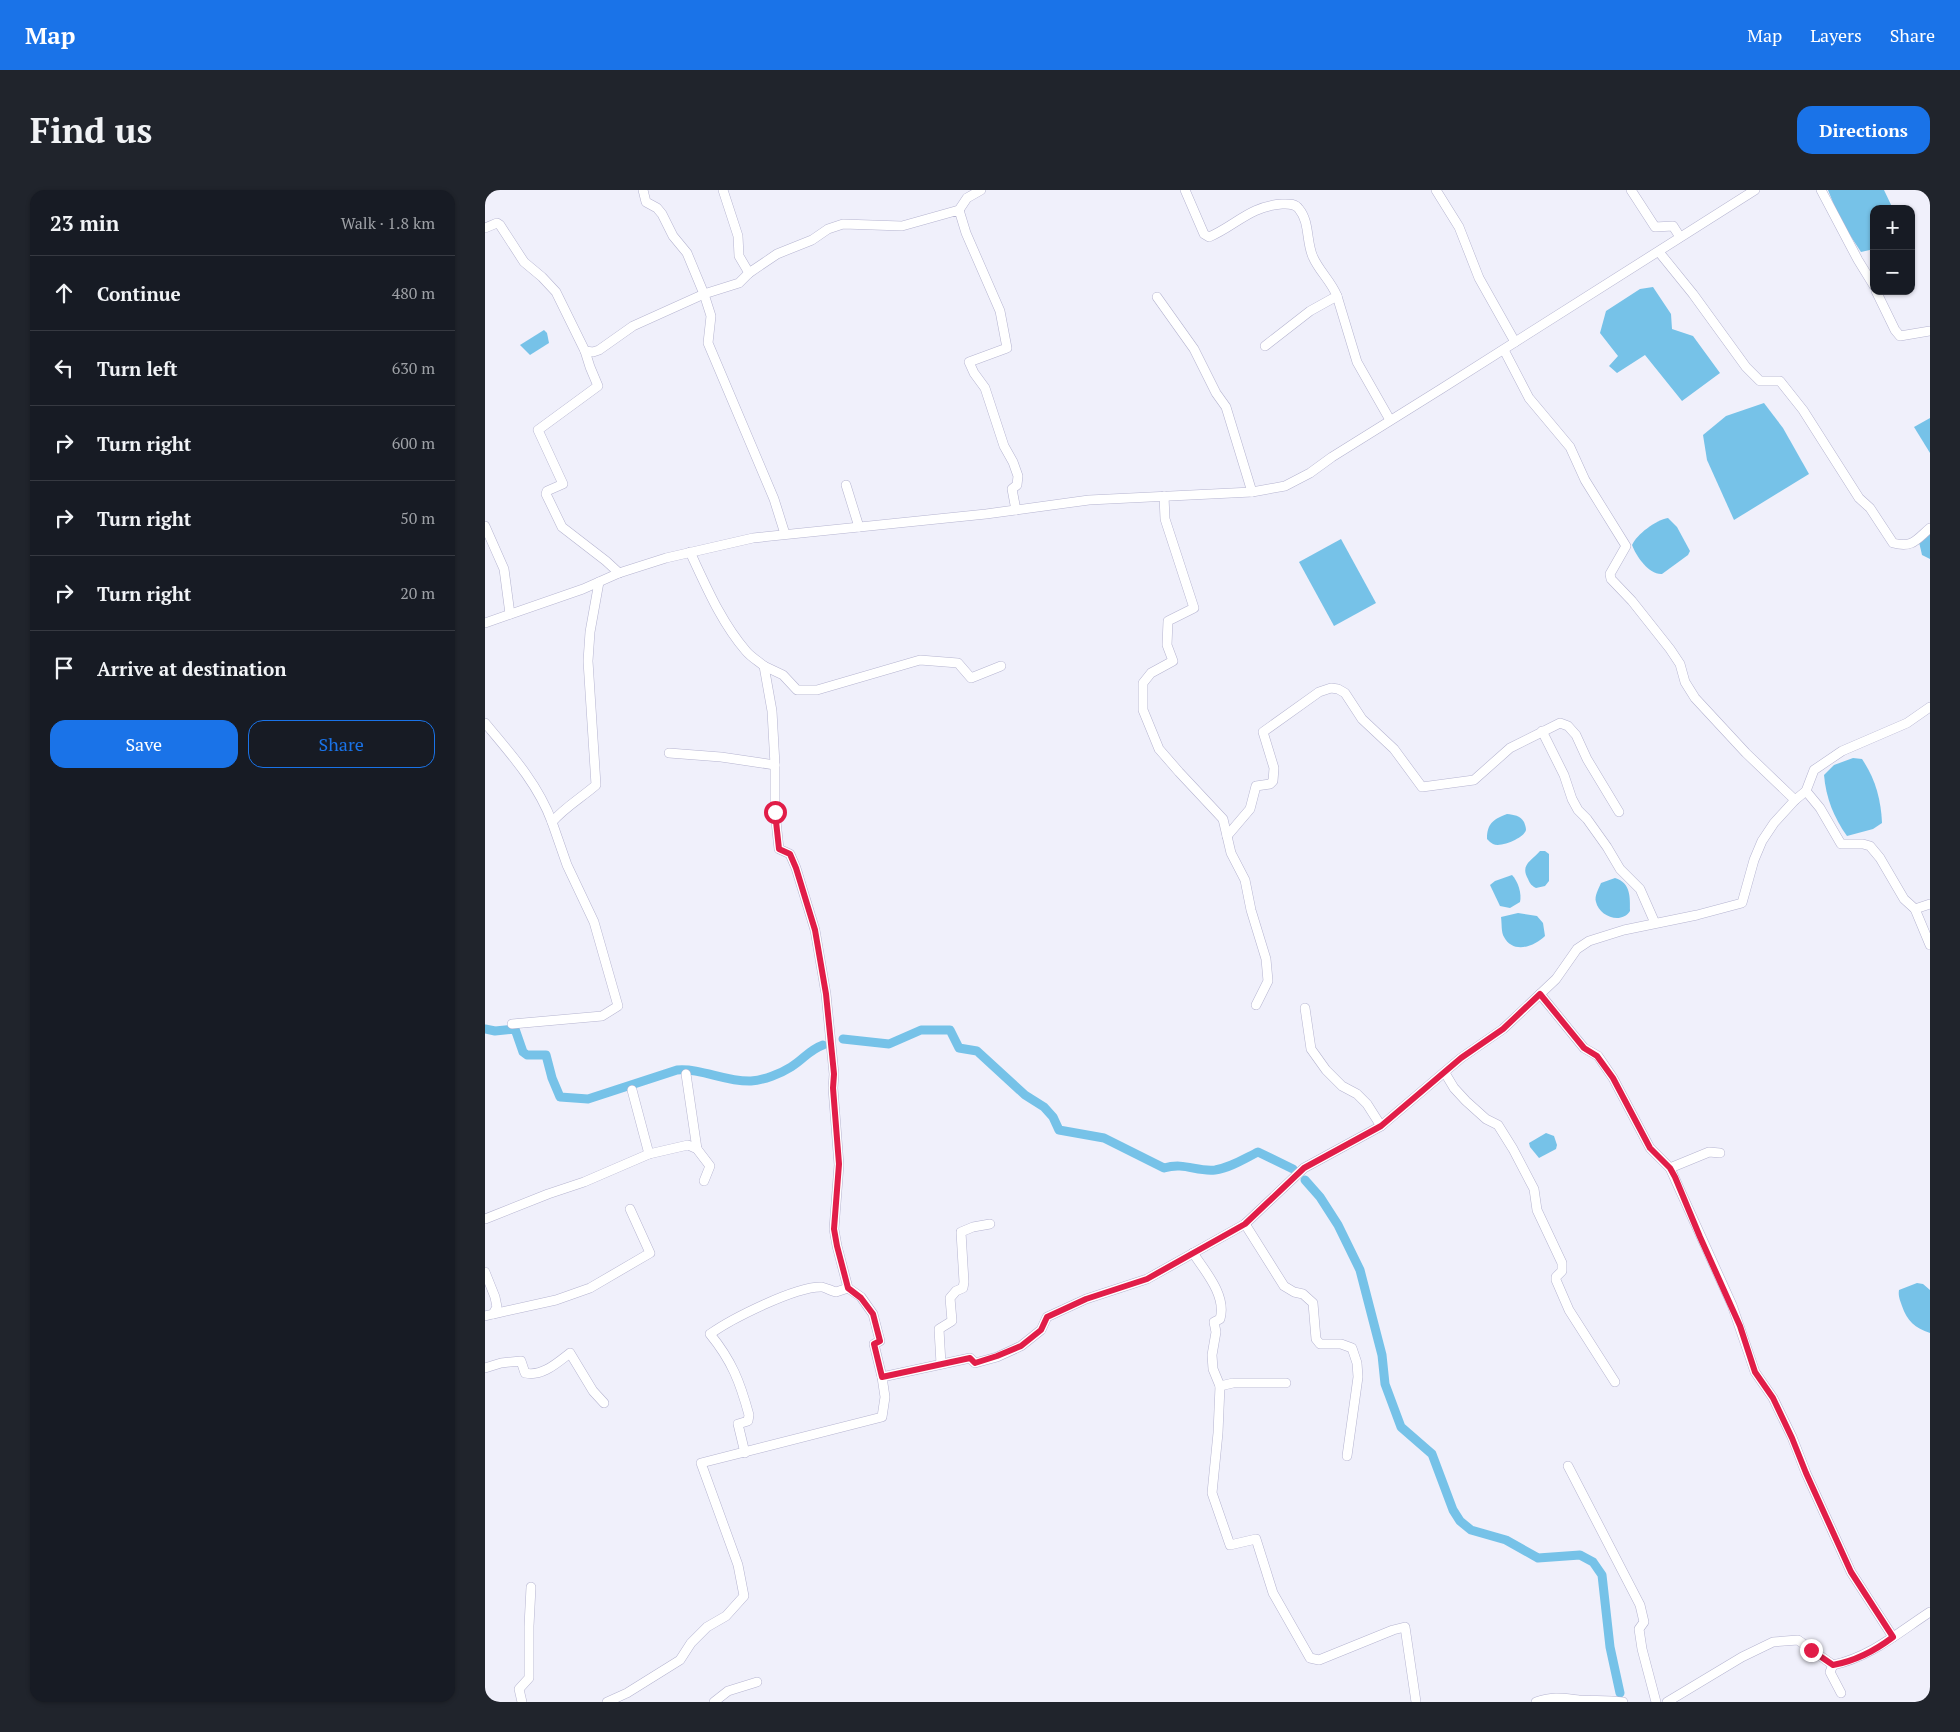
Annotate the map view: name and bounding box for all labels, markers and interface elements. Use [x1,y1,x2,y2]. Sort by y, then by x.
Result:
text: Map [25,19,75,51]
text: Map [1747,23,1782,47]
text: Layers [1810,23,1862,47]
text: Share [1890,23,1935,47]
button: Directions [1797,106,1930,154]
text: Find us [30,107,152,153]
map controls [1870,205,1915,295]
button: + [1870,205,1915,250]
text: 23 min [50,209,119,237]
text: Walk · 1.8 km [341,212,435,234]
button: − [1870,250,1915,295]
icon: ahead [50,279,78,307]
text: Continue [97,281,181,306]
text: 480 m [392,282,435,304]
icon: left [50,354,78,382]
text: Turn left [97,356,178,381]
text: 630 m [392,357,435,379]
icon: right [50,429,78,457]
text: Turn right [97,431,191,456]
text: 600 m [392,432,435,454]
icon: right [50,504,78,532]
text: Turn right [97,506,191,531]
text: 50 m [400,507,435,529]
icon: right [50,579,78,607]
text: Turn right [97,581,191,606]
text: 20 m [400,582,435,604]
icon: arrive [50,654,78,682]
text: Arrive at destination [97,656,286,681]
button: Save [50,720,238,768]
button: Share [248,720,435,768]
route start [764,801,787,824]
route end [1800,1639,1823,1662]

